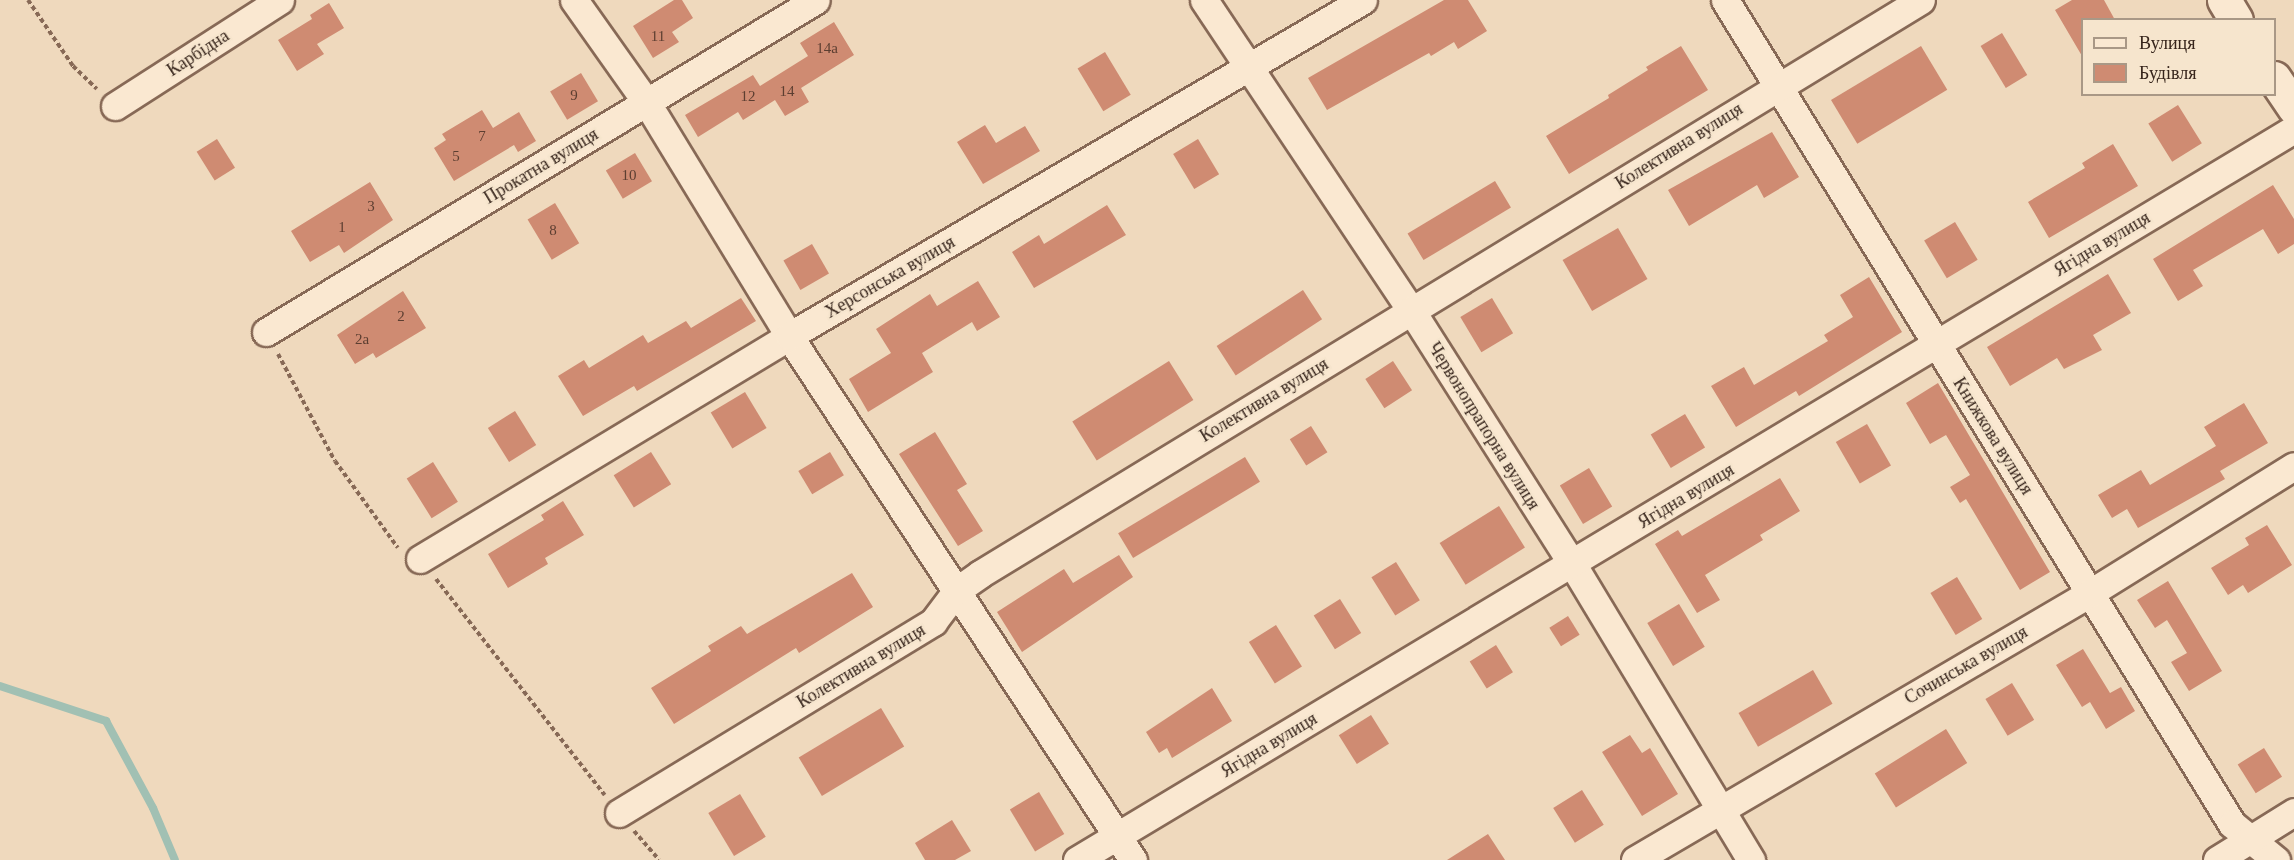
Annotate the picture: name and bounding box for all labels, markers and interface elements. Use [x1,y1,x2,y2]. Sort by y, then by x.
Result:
legend [2081,18,2276,96]
street label: Карбідна [163,25,233,81]
house number: 11 [651,28,665,46]
text: Вулиця [2139,33,2196,53]
house number: 14а [816,40,838,58]
text: Будівля [2139,63,2196,83]
house number: 14 [780,83,794,101]
house number: 9 [570,87,578,105]
house number: 12 [740,88,756,106]
street label: Колективна вулиця [1611,98,1747,194]
street label: Прокатна вулиця [480,123,602,209]
house number: 7 [478,128,486,146]
house number: 5 [452,148,460,166]
house number: 10 [622,167,636,185]
house number: 3 [367,198,375,216]
street label: Ягідна вулиця [2050,207,2154,281]
house number: 1 [338,219,346,237]
house number: 8 [549,222,557,240]
street label: Херсонська вулиця [821,231,959,323]
house number: 2 [397,308,405,326]
house number: 2а [355,331,369,349]
street label: Червонопрапорна вулиця [1424,338,1544,514]
street label: Колективна вулиця [1196,353,1332,447]
street label: Книжкова вулиця [1948,373,2038,499]
street label: Ягідна вулиця [1634,459,1738,533]
street label: Колективна вулиця [793,619,929,713]
street label: Сочинська вулиця [1901,621,2031,709]
street label: Ягідна вулиця [1217,708,1321,782]

